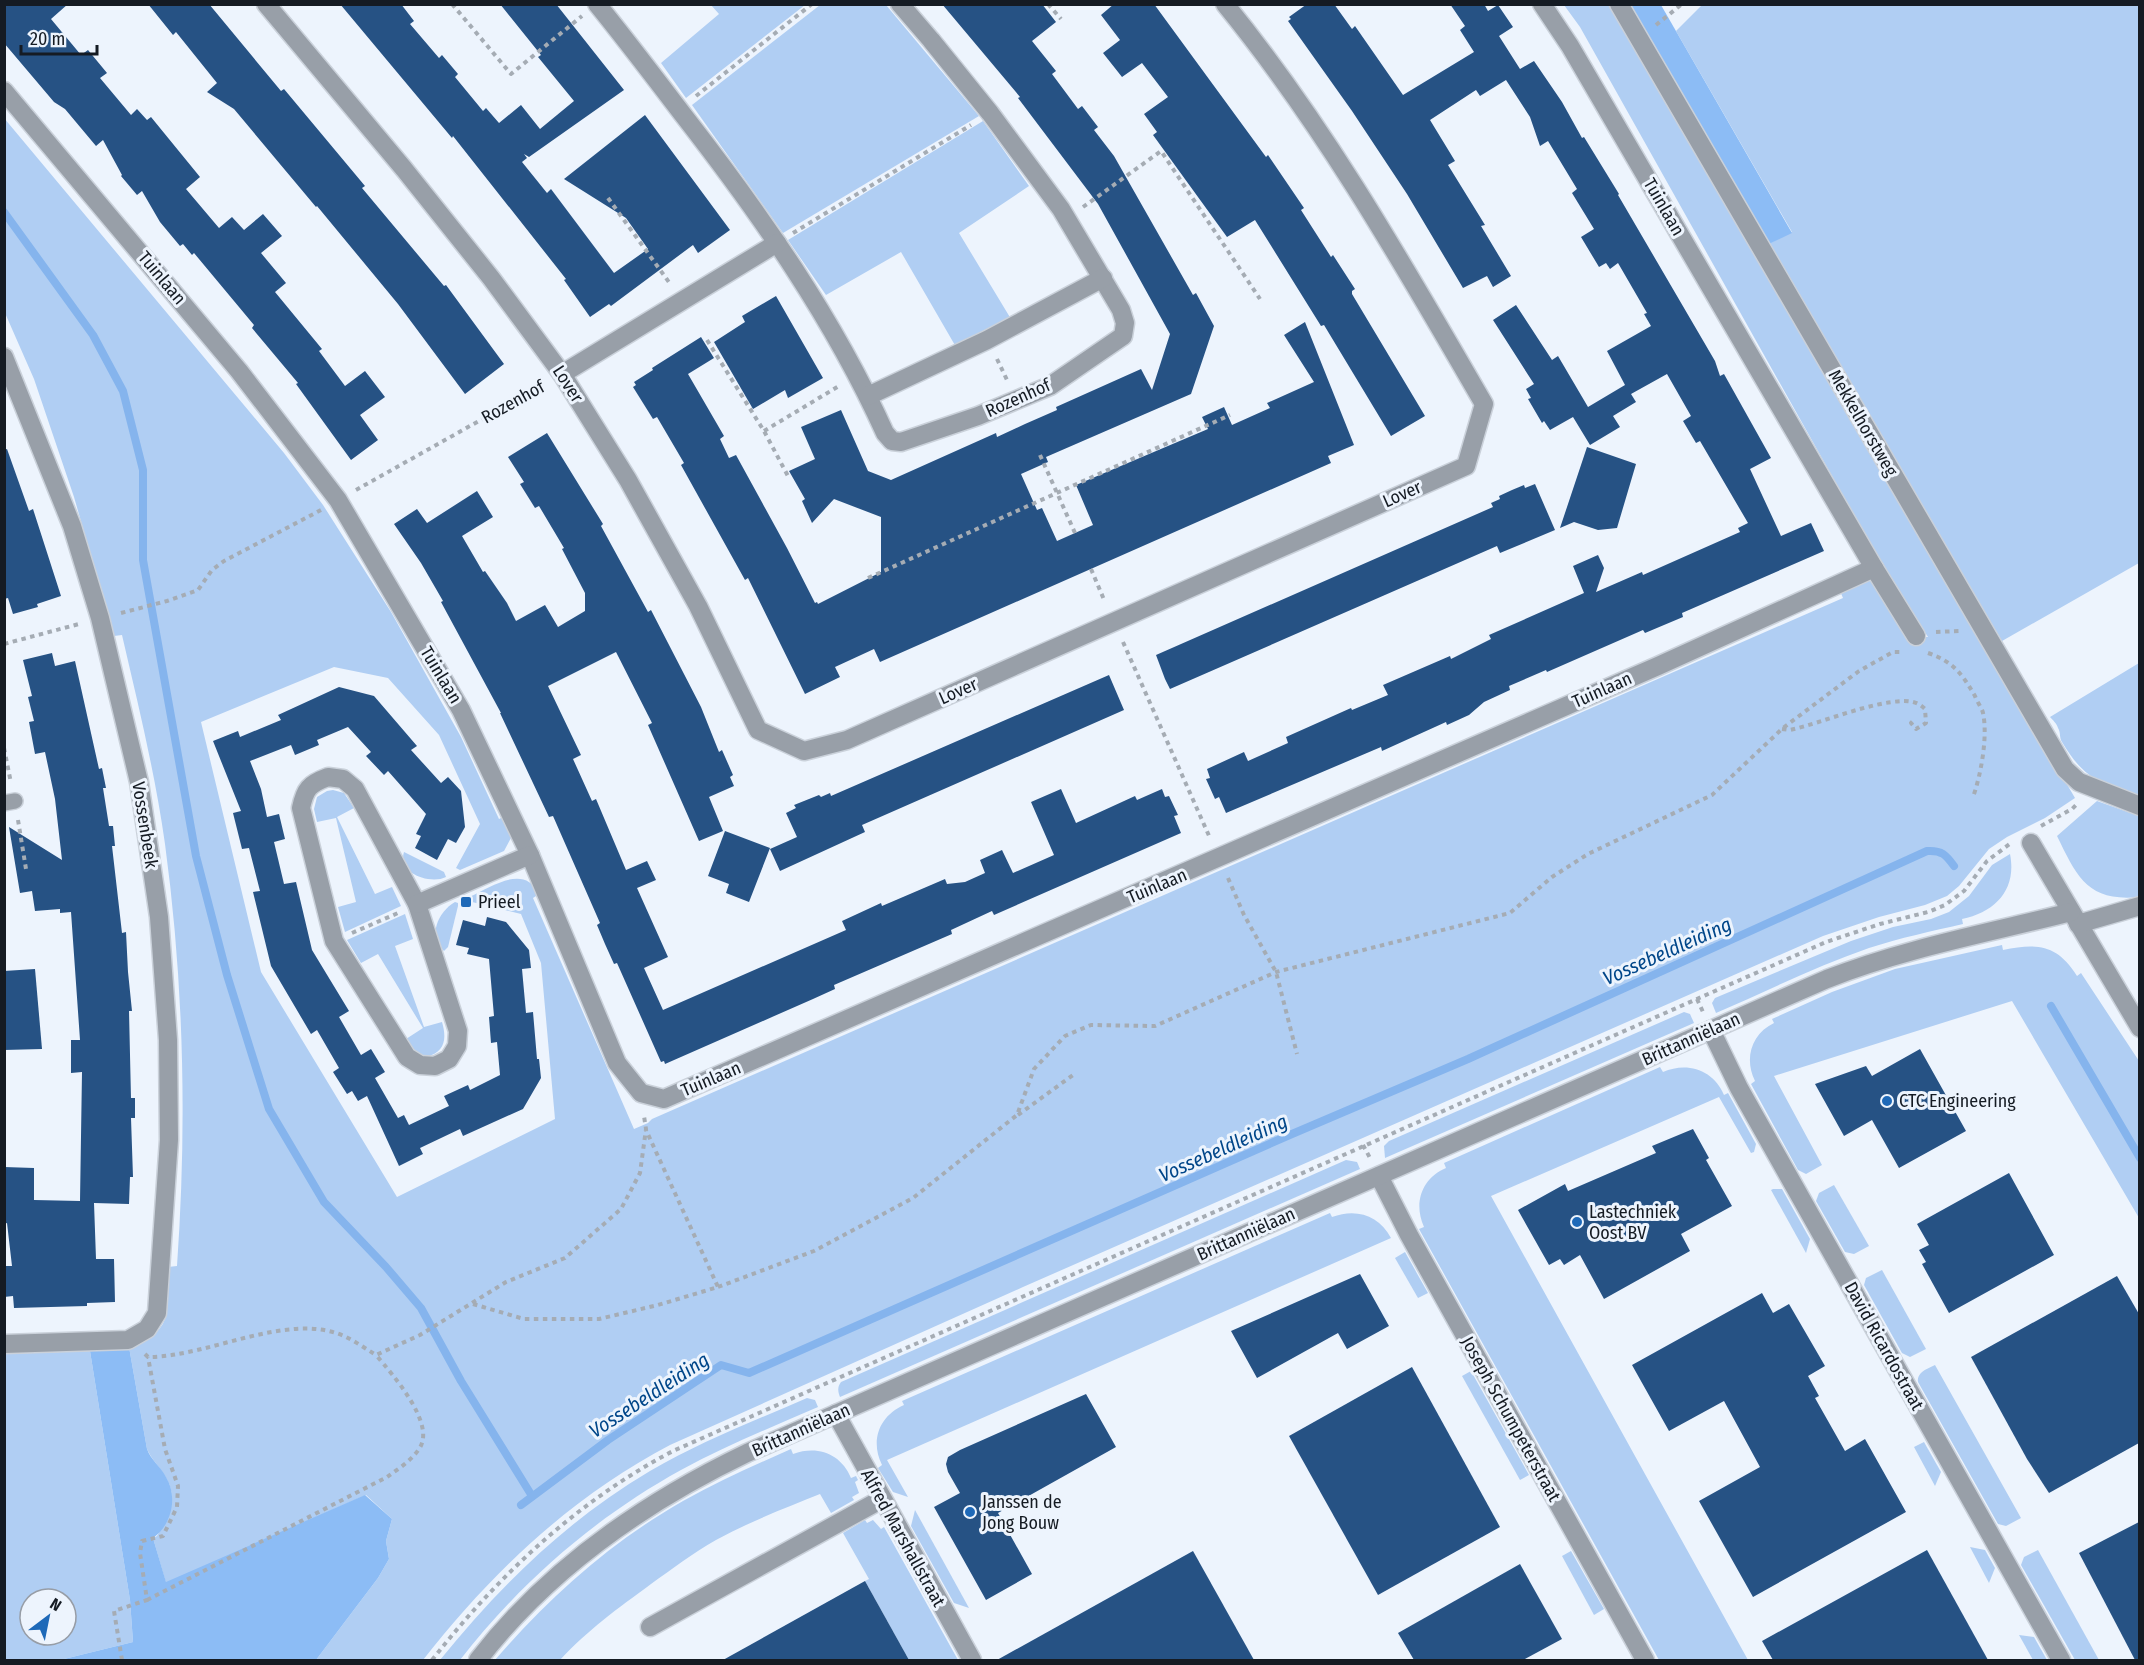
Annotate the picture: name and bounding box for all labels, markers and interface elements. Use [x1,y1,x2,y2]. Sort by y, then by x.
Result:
scale bar [21,18,98,56]
text: 20 m [30,28,65,50]
street label: Tuinlaan [1639,174,1689,240]
street label: Tuinlaan [133,247,191,309]
street label: Lover [548,361,589,407]
street label: Mekkelhorstweg [1824,366,1903,481]
street label: Rozenhof [982,373,1055,422]
street label: Rozenhof [478,375,550,428]
street label: Lover [1379,476,1425,512]
street label: Tuinlaan [415,642,467,708]
street label: Tuinlaan [1569,667,1635,713]
street label: Lover [935,673,981,709]
street label: Vossenbeek [127,780,163,871]
street label: Tuinlaan [1124,864,1190,908]
place label: Prieel [478,891,521,913]
marker: Prieel [459,895,473,909]
water label: Vossebeldleiding [1599,912,1735,990]
street label: Brittanniëlaan [1638,1008,1744,1070]
street label: Tuinlaan [678,1057,744,1101]
place label: CTC Engineering [1899,1090,2016,1112]
marker: CTC Engineering [1880,1094,1894,1108]
water label: Vossebeldleiding [1155,1109,1291,1187]
place label: Lastechniek Oost BV [1589,1201,1677,1244]
street label: Brittanniëlaan [1193,1203,1299,1265]
marker: Lastechniek Oost BV [1570,1215,1584,1229]
street label: David Ricardostraat [1840,1278,1928,1414]
street label: Joseph Schumpeterstraat [1456,1333,1566,1505]
water label: Vossebeldleiding [584,1347,714,1443]
street label: Brittanniëlaan [748,1399,854,1461]
street label: Alfred Marshallstraat [856,1465,950,1611]
place label: Janssen de Jong Bouw [982,1491,1062,1534]
marker: Janssen de Jong Bouw [963,1505,977,1519]
north arrow [18,1587,78,1647]
text: N [47,1594,65,1615]

